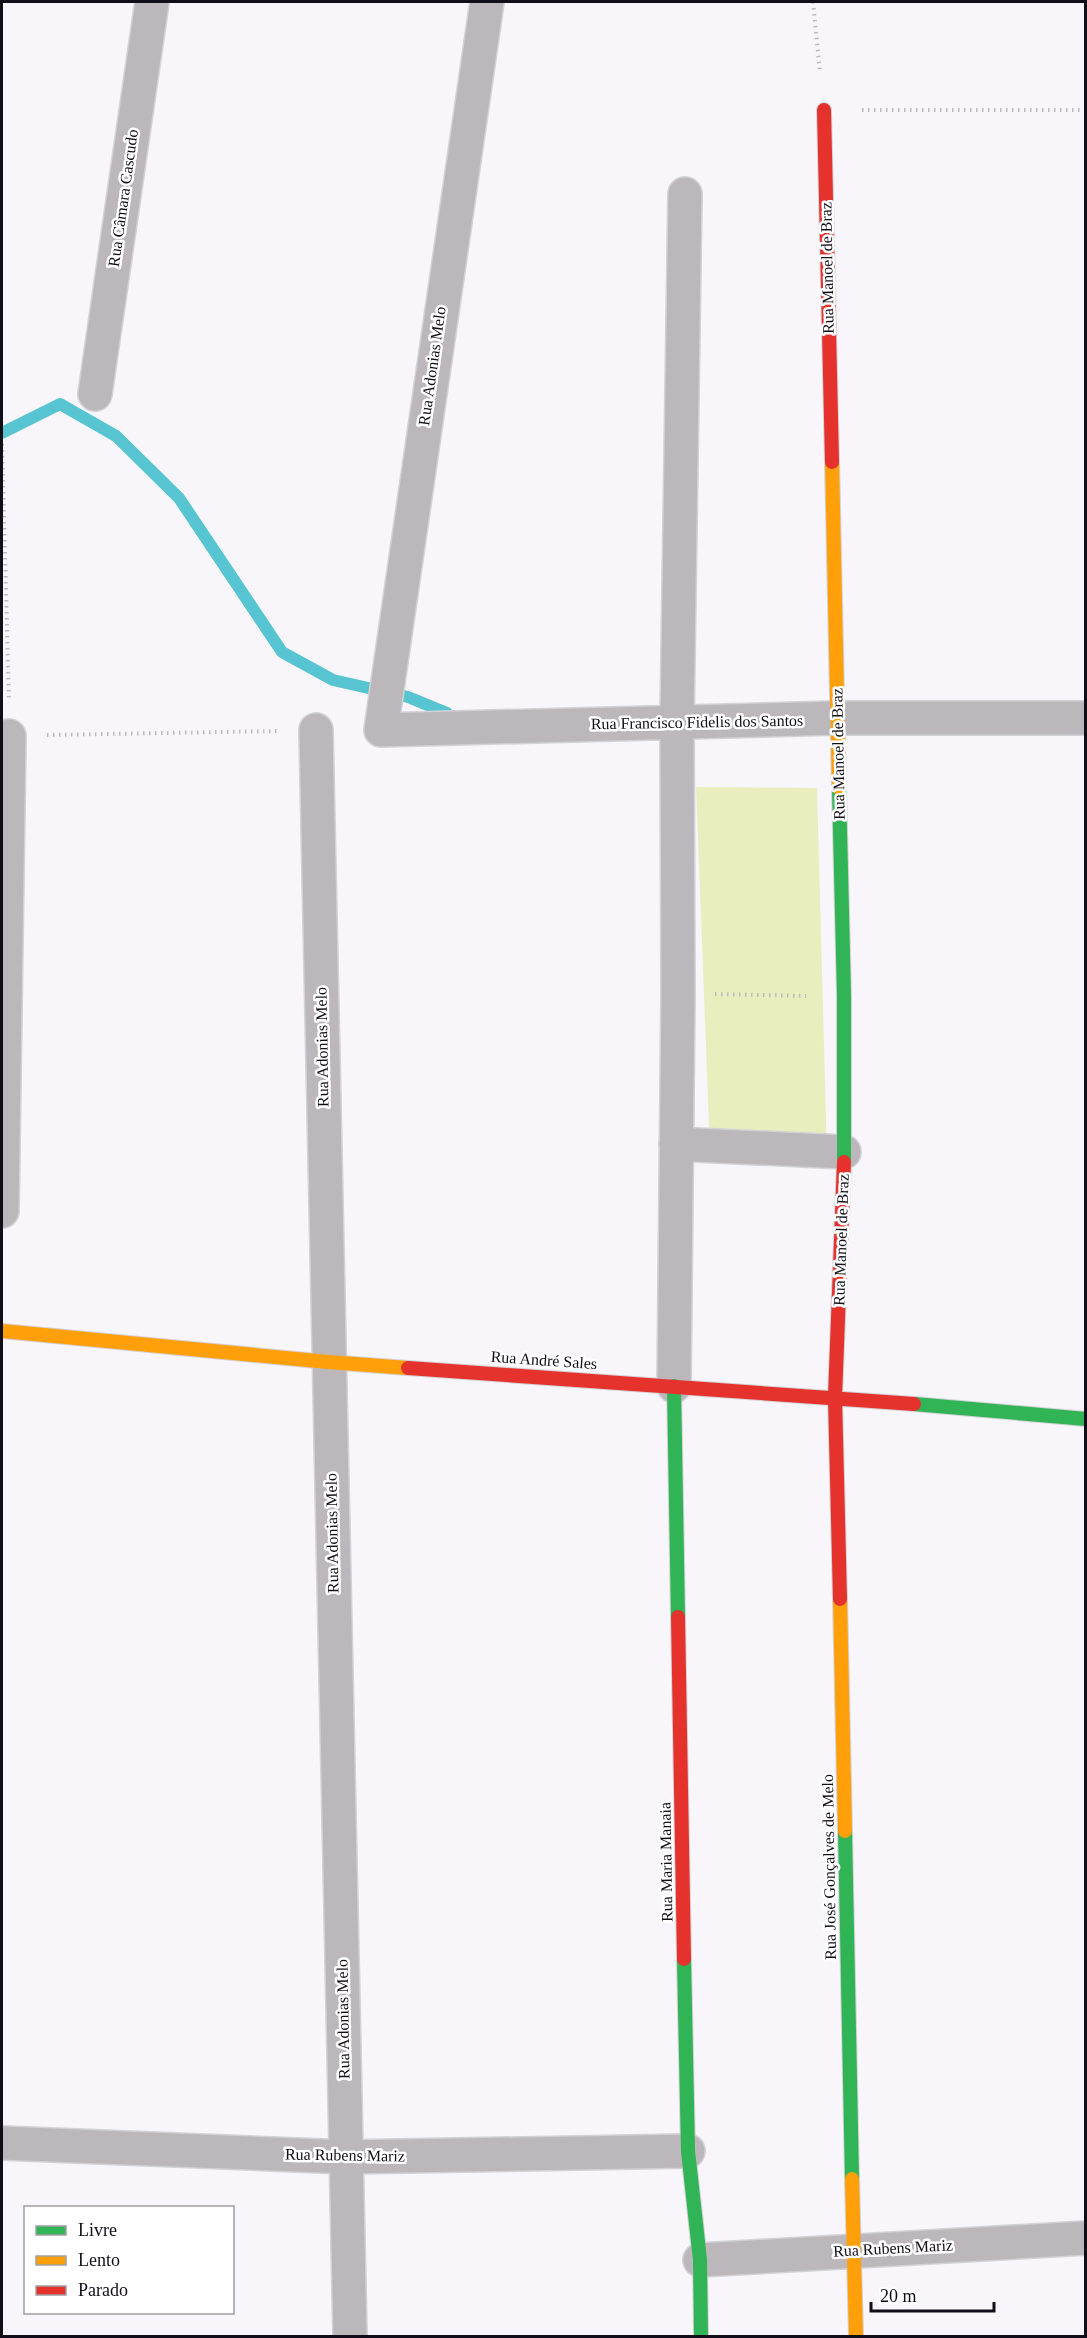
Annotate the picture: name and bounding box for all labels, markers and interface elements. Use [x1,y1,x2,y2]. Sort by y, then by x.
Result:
street label: Rua Câmara Cascudo [105,128,141,268]
street label: Rua Manoel de Braz [817,202,837,334]
street label: Rua Adonias Melo [415,305,449,427]
street label: Rua Manoel de Braz [828,688,848,820]
street label: Rua Francisco Fidelis dos Santos [591,712,803,732]
street label: Rua Adonias Melo [312,987,332,1107]
street label: Rua Manoel de Braz [830,1174,852,1306]
street label: Rua André Sales [490,1348,598,1372]
street label: Rua Adonias Melo [322,1473,342,1593]
street label: Rua José Gonçalves de Melo [819,1774,840,1960]
street label: Rua Maria Manaia [656,1802,676,1922]
street label: Rua Adonias Melo [333,1959,353,2079]
street label: Rua Rubens Mariz [285,2145,405,2165]
legend [24,2206,234,2314]
text: Livre [78,2220,117,2240]
street label: Rua Rubens Mariz [833,2236,953,2260]
text: Lento [78,2250,120,2270]
scale bar [871,2275,994,2313]
text: Parado [78,2280,128,2300]
text: 20 m [880,2286,917,2306]

